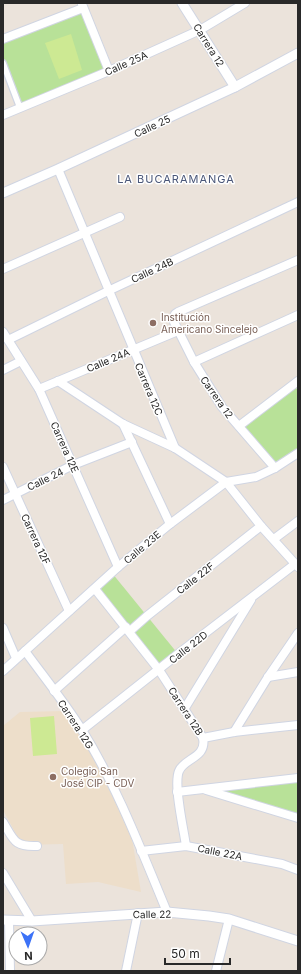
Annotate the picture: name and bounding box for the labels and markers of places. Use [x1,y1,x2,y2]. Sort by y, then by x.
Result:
place label: Institución Americano Sincelejo [161,311,258,335]
marker: Institución Americano Sincelejo [148,318,158,328]
place label: Colegio San José CIP - CDV [61,765,134,789]
marker: Colegio San José CIP - CDV [48,772,58,782]

